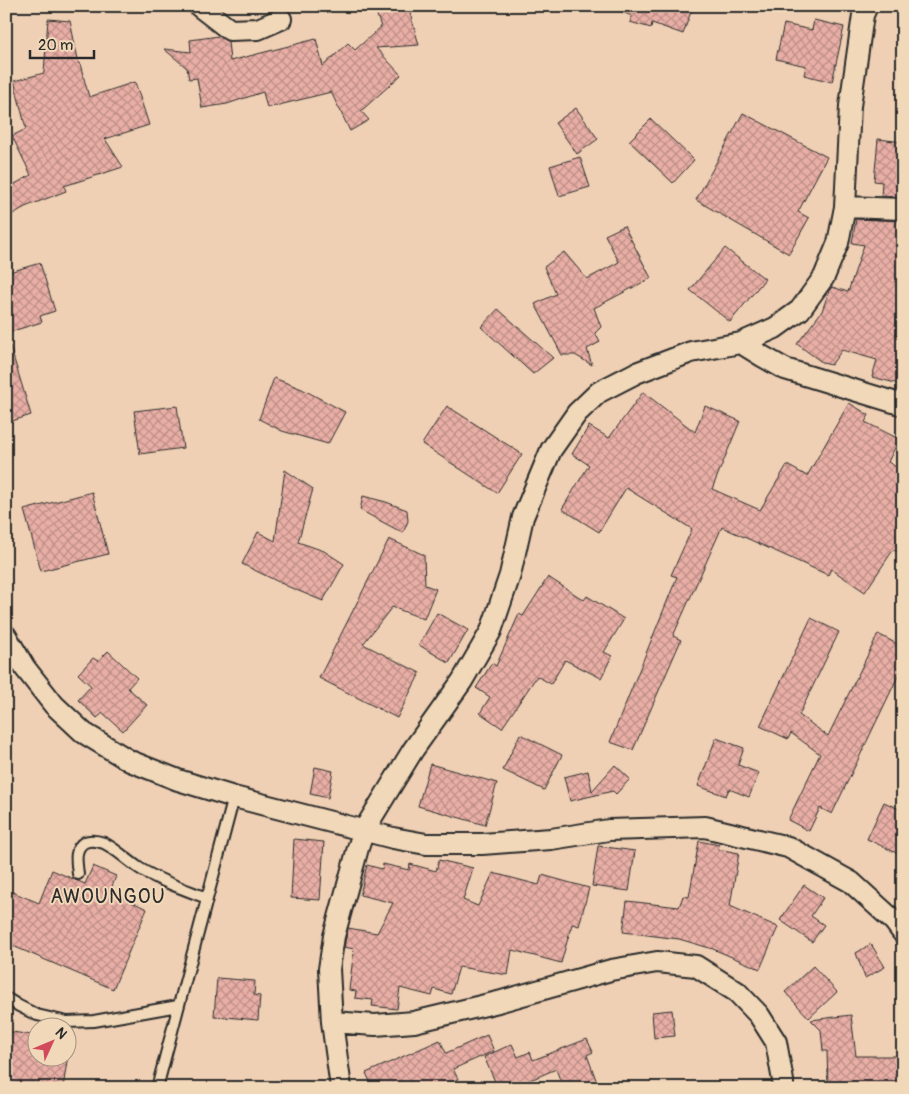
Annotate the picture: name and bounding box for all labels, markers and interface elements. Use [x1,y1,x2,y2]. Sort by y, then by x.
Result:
scale bar [30,28,94,60]
text: 20 m [38,36,73,55]
district label: AWOUNGOU [50,884,166,909]
north arrow [28,1016,78,1066]
text: N [52,1024,70,1043]

